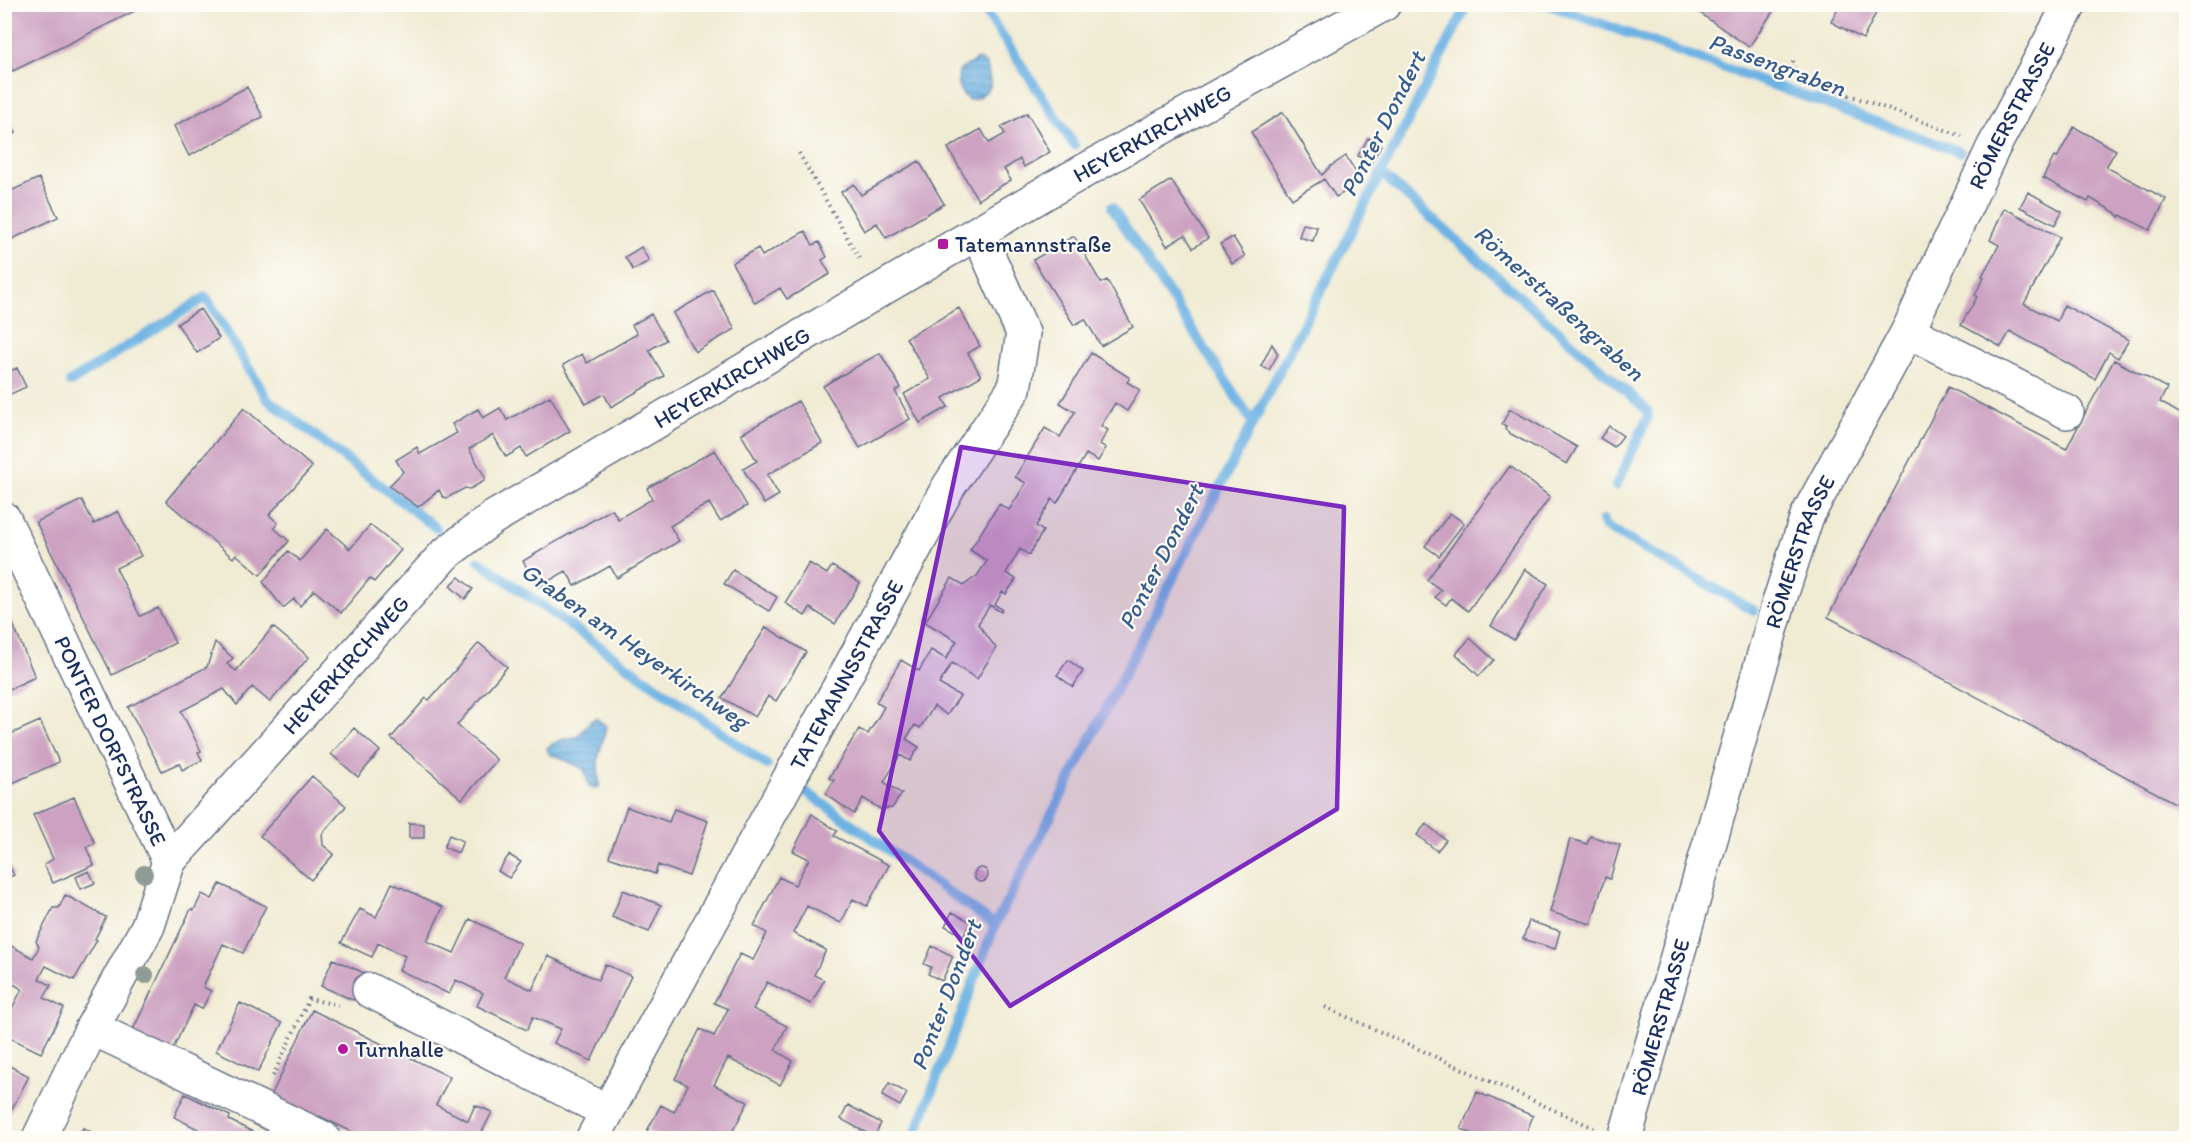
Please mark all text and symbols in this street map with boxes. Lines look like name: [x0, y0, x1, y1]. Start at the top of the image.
water label: Passengraben: [1705, 26, 1850, 103]
street label: RÖMERSTRASSE: [1963, 38, 2061, 194]
water label: Ponter Dondert: [1334, 45, 1432, 201]
street label: HEYERKIRCHWEG: [1068, 79, 1236, 189]
water label: Römerstraßengraben: [1468, 218, 1651, 387]
place label: Tatemannstraße: [955, 231, 1111, 258]
marker: Tatemannstraße: [936, 237, 950, 251]
street label: HEYERKIRCHWEG: [649, 321, 815, 434]
street label: RÖMERSTRASSE: [1759, 470, 1841, 632]
water label: Ponter Dondert: [1112, 478, 1210, 634]
water label: Graben am Heyerkirchweg: [516, 556, 757, 737]
street label: TATEMANNSSTRASSE: [784, 575, 909, 775]
street label: HEYERKIRCHWEG: [277, 590, 415, 740]
street label: PONTER DORFSTRASSE: [48, 631, 173, 850]
water label: Ponter Dondert: [904, 914, 988, 1074]
street label: RÖMERSTRASSE: [1625, 935, 1696, 1099]
place label: Turnhalle: [355, 1036, 444, 1063]
marker: Turnhalle: [336, 1042, 350, 1056]

